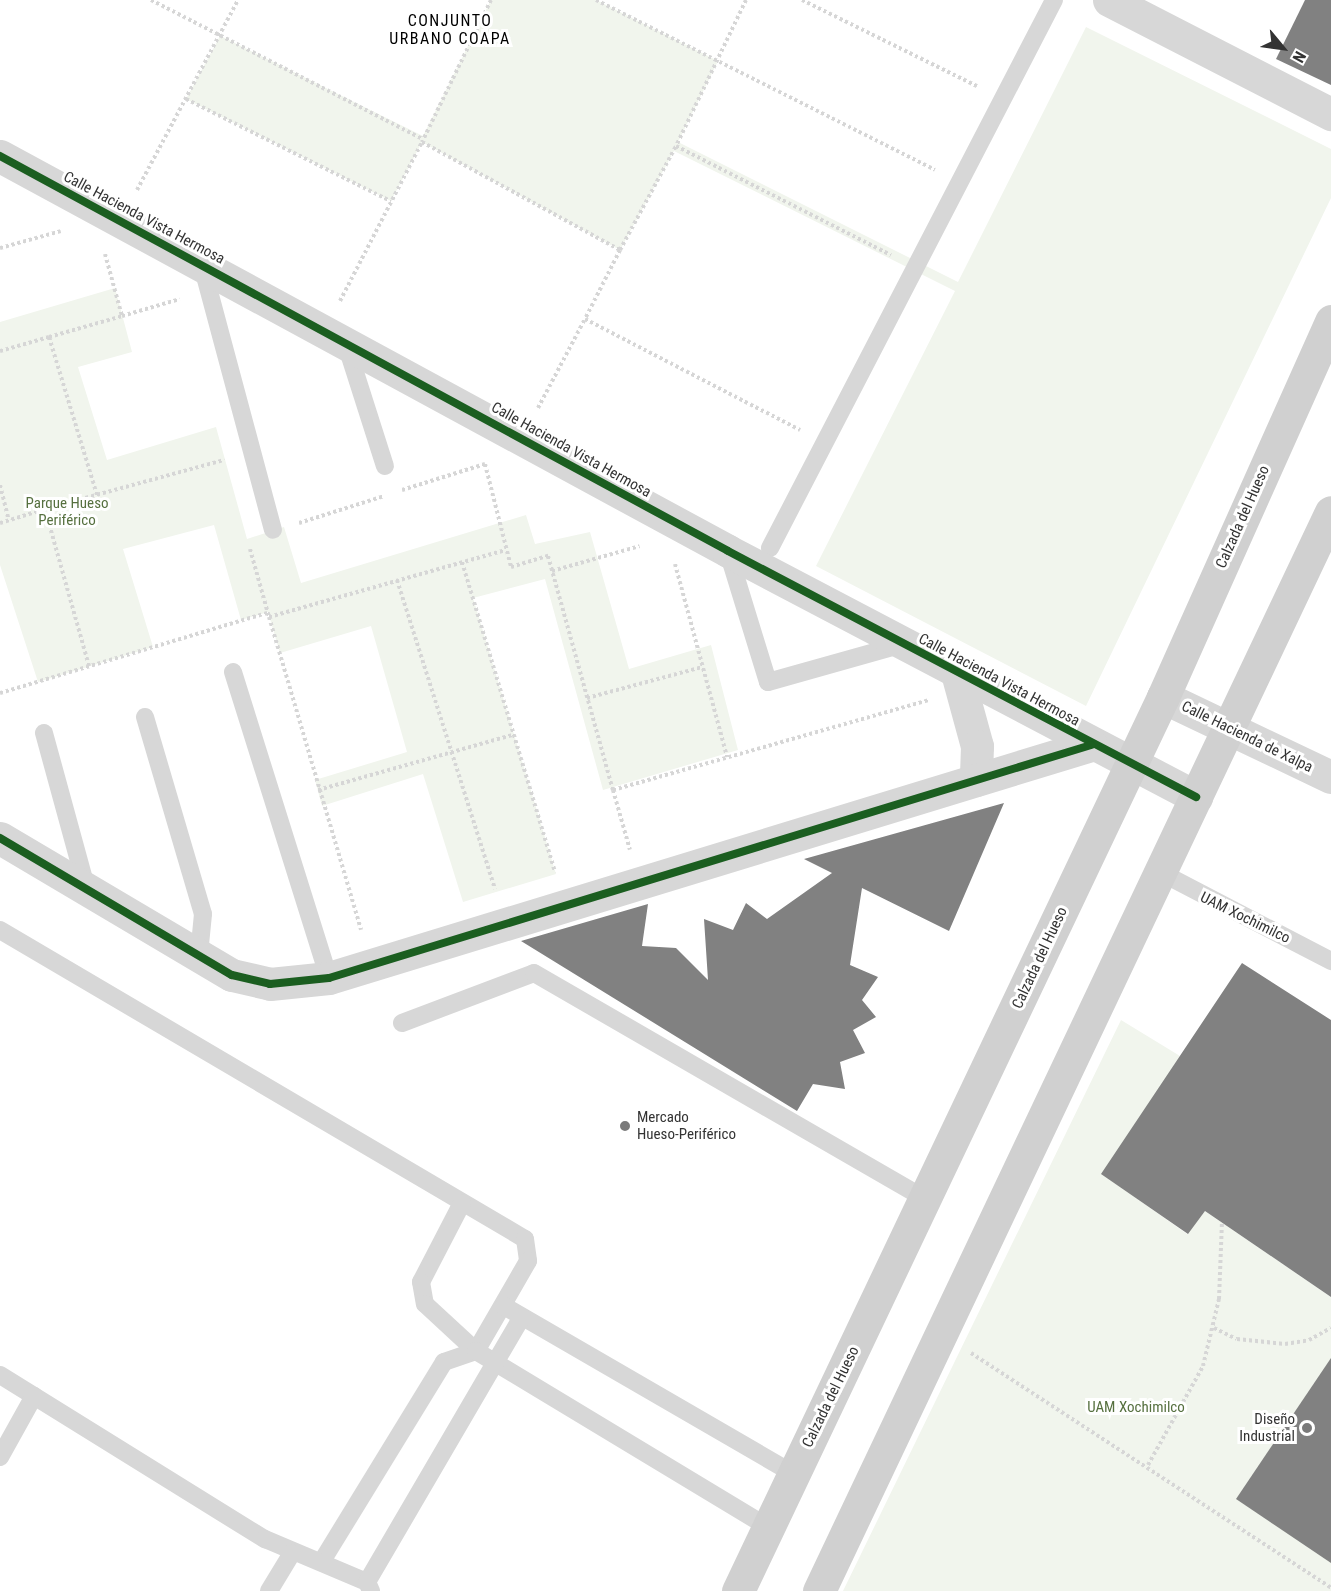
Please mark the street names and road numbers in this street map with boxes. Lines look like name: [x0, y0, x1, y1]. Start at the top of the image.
street label: Calle Hacienda Vista Hermosa: [60, 168, 228, 268]
street label: Calle Hacienda Vista Hermosa: [488, 399, 654, 501]
street label: Calzada del Hueso: [1212, 463, 1274, 571]
street label: Calle Hacienda Vista Hermosa: [915, 630, 1083, 730]
street label: Calle Hacienda de Xalpa: [1178, 697, 1316, 777]
street label: UAM Xochimilco: [1197, 889, 1293, 947]
street label: Calzada del Hueso: [1009, 904, 1071, 1012]
street label: Calzada del Hueso: [799, 1343, 863, 1451]

